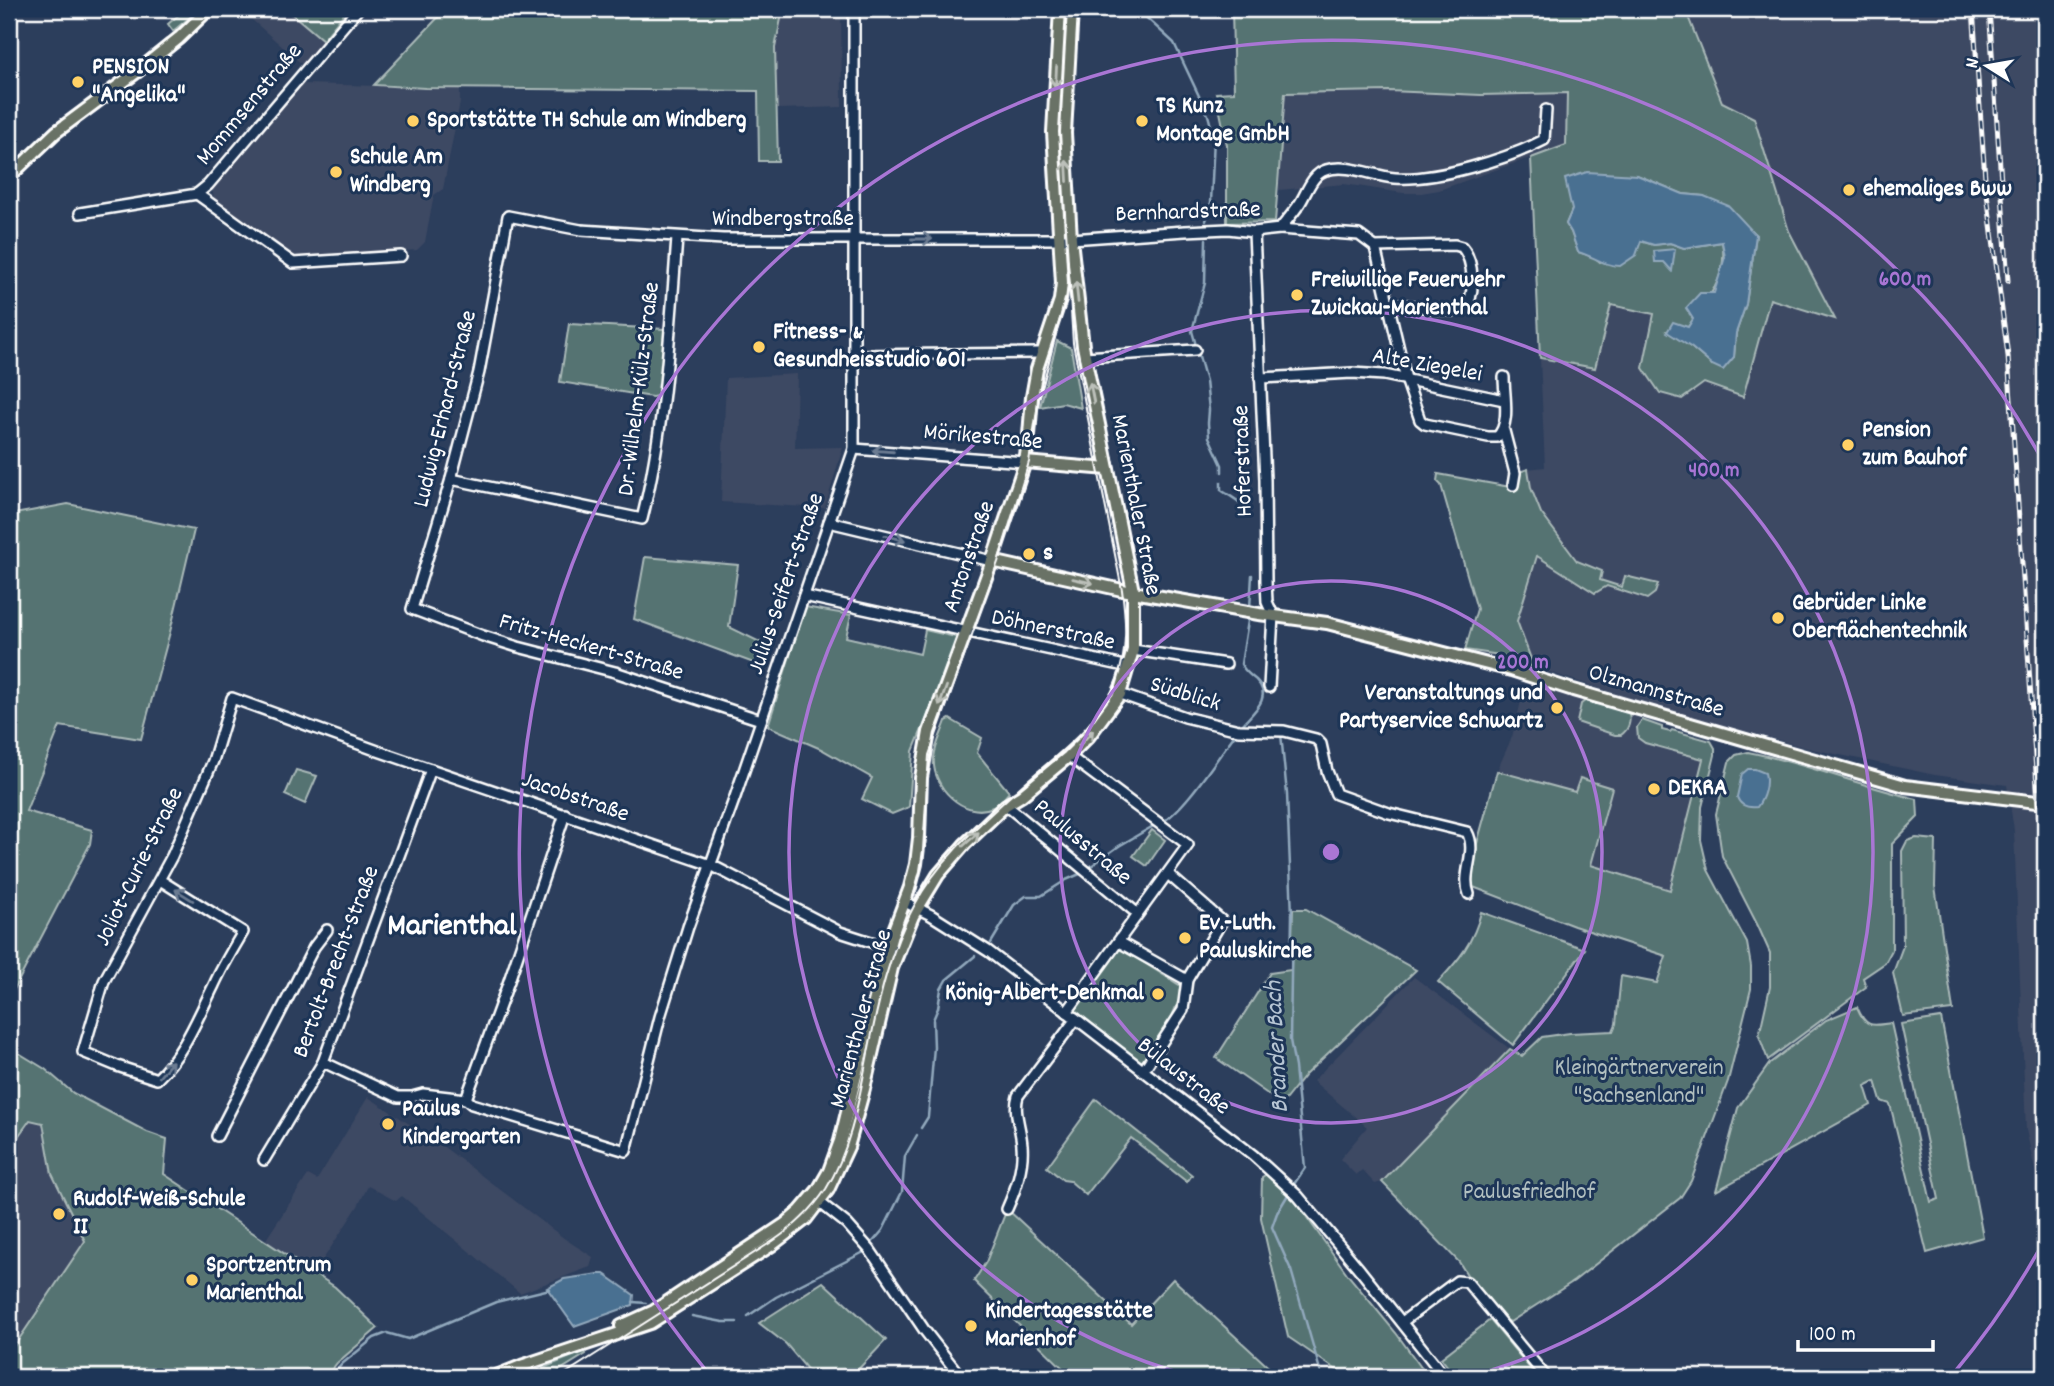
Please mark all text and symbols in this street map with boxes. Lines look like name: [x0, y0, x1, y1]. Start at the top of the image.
north arrow: [1952, 32, 2022, 102]
street label: Mommsenstraße: [189, 36, 311, 174]
place label: PENSION "Angelika": [92, 51, 186, 113]
text: N: [1960, 56, 1988, 71]
one-way arrow: [1049, 65, 1062, 88]
marker: PENSION "Angelika": [70, 74, 86, 90]
place label: TS Kunz Montage GmbH: [1156, 90, 1290, 152]
place label: Sportstätte TH Schule am Windberg: [427, 104, 747, 138]
marker: Sportstätte TH Schule am Windberg: [405, 113, 421, 129]
marker: TS Kunz Montage GmbH: [1134, 113, 1150, 129]
place label: Schule Am Windberg: [350, 141, 443, 203]
one-way arrow: [1060, 160, 1073, 182]
marker: Schule Am Windberg: [328, 164, 344, 180]
place label: ehemaliges Bww: [1863, 173, 2012, 207]
marker: ehemaliges Bww: [1841, 182, 1857, 198]
street label: Bernhardstraße: [1115, 193, 1261, 233]
street label: Windbergstraße: [712, 203, 854, 237]
one-way arrow: [911, 232, 934, 246]
place label: Freiwillige Feuerwehr Zwickau-Marienthal: [1311, 264, 1506, 326]
text: 600 m: [1879, 266, 1931, 296]
street label: Dr.-Wilhelm-Külz-Straße: [610, 280, 670, 498]
one-way arrow: [1070, 282, 1083, 304]
marker: Freiwillige Feuerwehr Zwickau-Marienthal: [1289, 287, 1305, 303]
street label: Ludwig-Erhard-Straße: [405, 307, 487, 511]
place label: Fitness- & Gesundheisstudio 601: [773, 316, 966, 378]
marker: Fitness- & Gesundheisstudio 601: [751, 339, 767, 355]
street label: Alte Ziegelei: [1369, 340, 1485, 392]
one-way arrow: [1085, 382, 1098, 405]
street label: Hoferstraße: [1225, 404, 1263, 518]
street label: Marienthaler Straße: [1101, 412, 1169, 598]
place label: Pension zum Bauhof: [1862, 414, 1968, 476]
street label: Mörikestraße: [922, 416, 1044, 460]
marker: Pension zum Bauhof: [1840, 437, 1856, 453]
one-way arrow: [873, 444, 895, 457]
text: 400 m: [1689, 457, 1739, 487]
street label: Julius-Seifert-Straße: [740, 489, 834, 679]
street label: Antonstraße: [935, 497, 1005, 617]
one-way arrow: [883, 532, 906, 545]
place label: s: [1043, 537, 1053, 571]
marker: s: [1021, 546, 1037, 562]
one-way arrow: [1071, 574, 1094, 588]
place label: Gebrüder Linke Oberflächentechnik: [1792, 587, 1967, 649]
street label: Döhnerstraße: [988, 601, 1118, 661]
street label: Fritz-Heckert-Straße: [495, 605, 687, 691]
marker: Gebrüder Linke Oberflächentechnik: [1770, 610, 1786, 626]
text: 200 m: [1497, 649, 1549, 679]
street label: Olzmannstraße: [1584, 656, 1728, 728]
street label: Südblick: [1146, 668, 1224, 722]
place label: Veranstaltungs und Partyservice Schwartz: [1339, 677, 1544, 739]
one-way arrow: [936, 684, 948, 706]
marker: Veranstaltungs und Partyservice Schwartz: [1549, 700, 1565, 716]
one-way arrow: [1078, 730, 1095, 747]
street label: Jacobstraße: [517, 764, 633, 832]
place label: DEKRA: [1668, 772, 1727, 806]
marker: DEKRA: [1646, 781, 1662, 797]
street label: Joliot-Curie-Straße: [87, 782, 193, 952]
street label: Paulusstraße: [1025, 791, 1139, 895]
one-way arrow: [962, 831, 980, 847]
centre of rings: [1319, 840, 1343, 864]
street label: Bertolt-Brecht-Straße: [285, 861, 389, 1063]
one-way arrow: [175, 887, 194, 902]
district label: Marienthal: [387, 905, 517, 951]
place label: Ev.-Luth. Pauluskirche: [1199, 907, 1312, 969]
street label: Marienthaler Straße: [822, 926, 902, 1112]
marker: Ev.-Luth. Pauluskirche: [1177, 930, 1193, 946]
place label: König-Albert-Denkmal: [945, 977, 1144, 1011]
water label: Brander Bach: [1256, 979, 1300, 1114]
marker: König-Albert-Denkmal: [1150, 986, 1166, 1002]
street label: Bülaustraße: [1129, 1030, 1237, 1124]
park label: Kleingärtnerverein "Sachsenland": [1554, 1052, 1724, 1114]
one-way arrow: [158, 1060, 174, 1078]
place label: Paulus Kindergarten: [402, 1093, 520, 1155]
marker: Paulus Kindergarten: [380, 1116, 396, 1132]
park label: Paulusfriedhof: [1463, 1176, 1596, 1210]
place label: Rudolf-Weiß-Schule II: [73, 1183, 246, 1245]
marker: Rudolf-Weiß-Schule II: [51, 1206, 67, 1222]
place label: Sportzentrum Marienthal: [206, 1249, 331, 1311]
marker: Sportzentrum Marienthal: [184, 1272, 200, 1288]
place label: Kindertagesstätte Marienhof: [985, 1295, 1153, 1357]
scale bar: [1798, 1309, 1933, 1353]
marker: Kindertagesstätte Marienhof: [963, 1318, 979, 1334]
text: 100 m: [1809, 1321, 1856, 1351]

